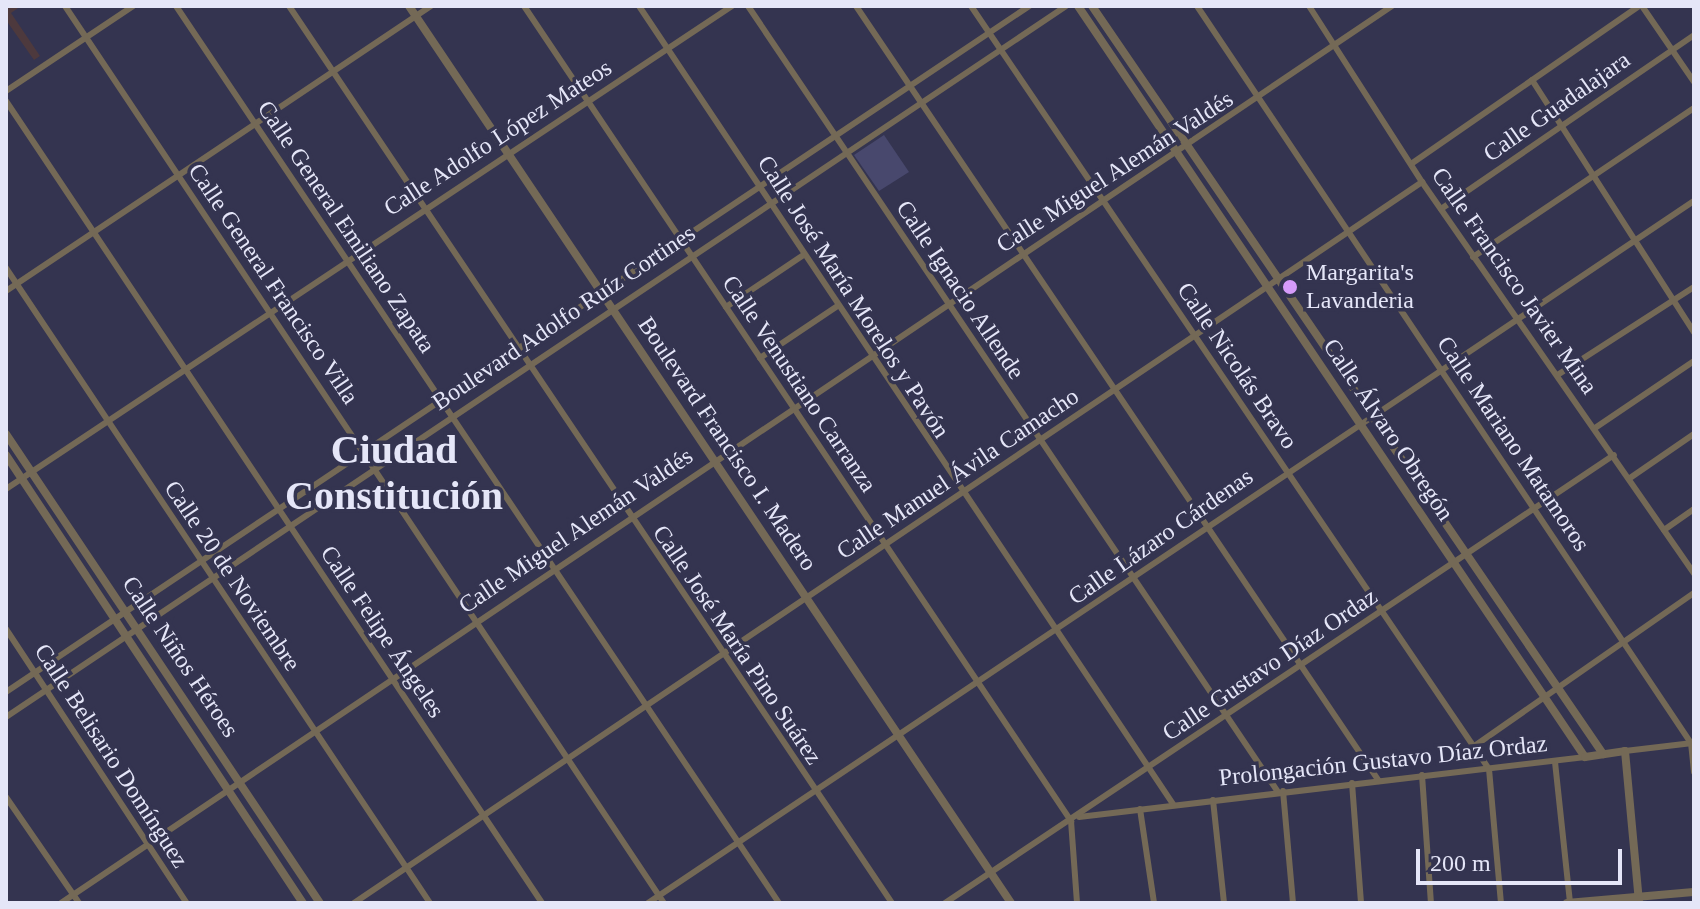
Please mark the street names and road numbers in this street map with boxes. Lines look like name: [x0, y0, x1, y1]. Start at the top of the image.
street label: Calle Guadalajara: [1478, 46, 1636, 168]
street label: Calle Adolfo López Mateos: [378, 53, 618, 223]
street label: Calle Miguel Alemán Valdés: [991, 84, 1239, 260]
street label: Calle General Emiliano Zapata: [251, 95, 441, 359]
street label: Calle José María Morelos y Pavón: [751, 150, 955, 444]
street label: Calle General Francisco Villa: [182, 158, 364, 410]
street label: Calle Francisco Javier Mina: [1425, 162, 1603, 400]
street label: Calle Ignacio Allende: [889, 195, 1031, 385]
street label: Boulevard Adolfo Ruíz Cortines: [426, 219, 702, 417]
street label: Calle Venustiano Carranza: [716, 270, 882, 498]
street label: Calle Nicolás Bravo: [1171, 277, 1303, 455]
street label: Boulevard Francisco I. Madero: [631, 312, 823, 576]
street label: Calle Mariano Matamoros: [1430, 331, 1596, 557]
street label: Calle Álvaro Obregón: [1316, 334, 1460, 526]
street label: Calle Manuel Ávila Camacho: [831, 382, 1085, 566]
street label: Calle Miguel Alemán Valdés: [453, 441, 699, 621]
street label: Calle Lázaro Cárdenas: [1063, 463, 1259, 611]
street label: Calle 20 de Noviembre: [158, 475, 306, 677]
street label: Calle José María Pino Suárez: [646, 520, 828, 770]
street label: Calle Felipe Ángeles: [314, 541, 450, 723]
street label: Calle Niños Héroes: [116, 571, 244, 743]
street label: Calle Gustavo Díaz Ordaz: [1157, 582, 1383, 748]
street label: Calle Belisario Domínguez: [28, 639, 194, 873]
street label: Prolongación Gustavo Díaz Ordaz: [1217, 729, 1549, 793]

